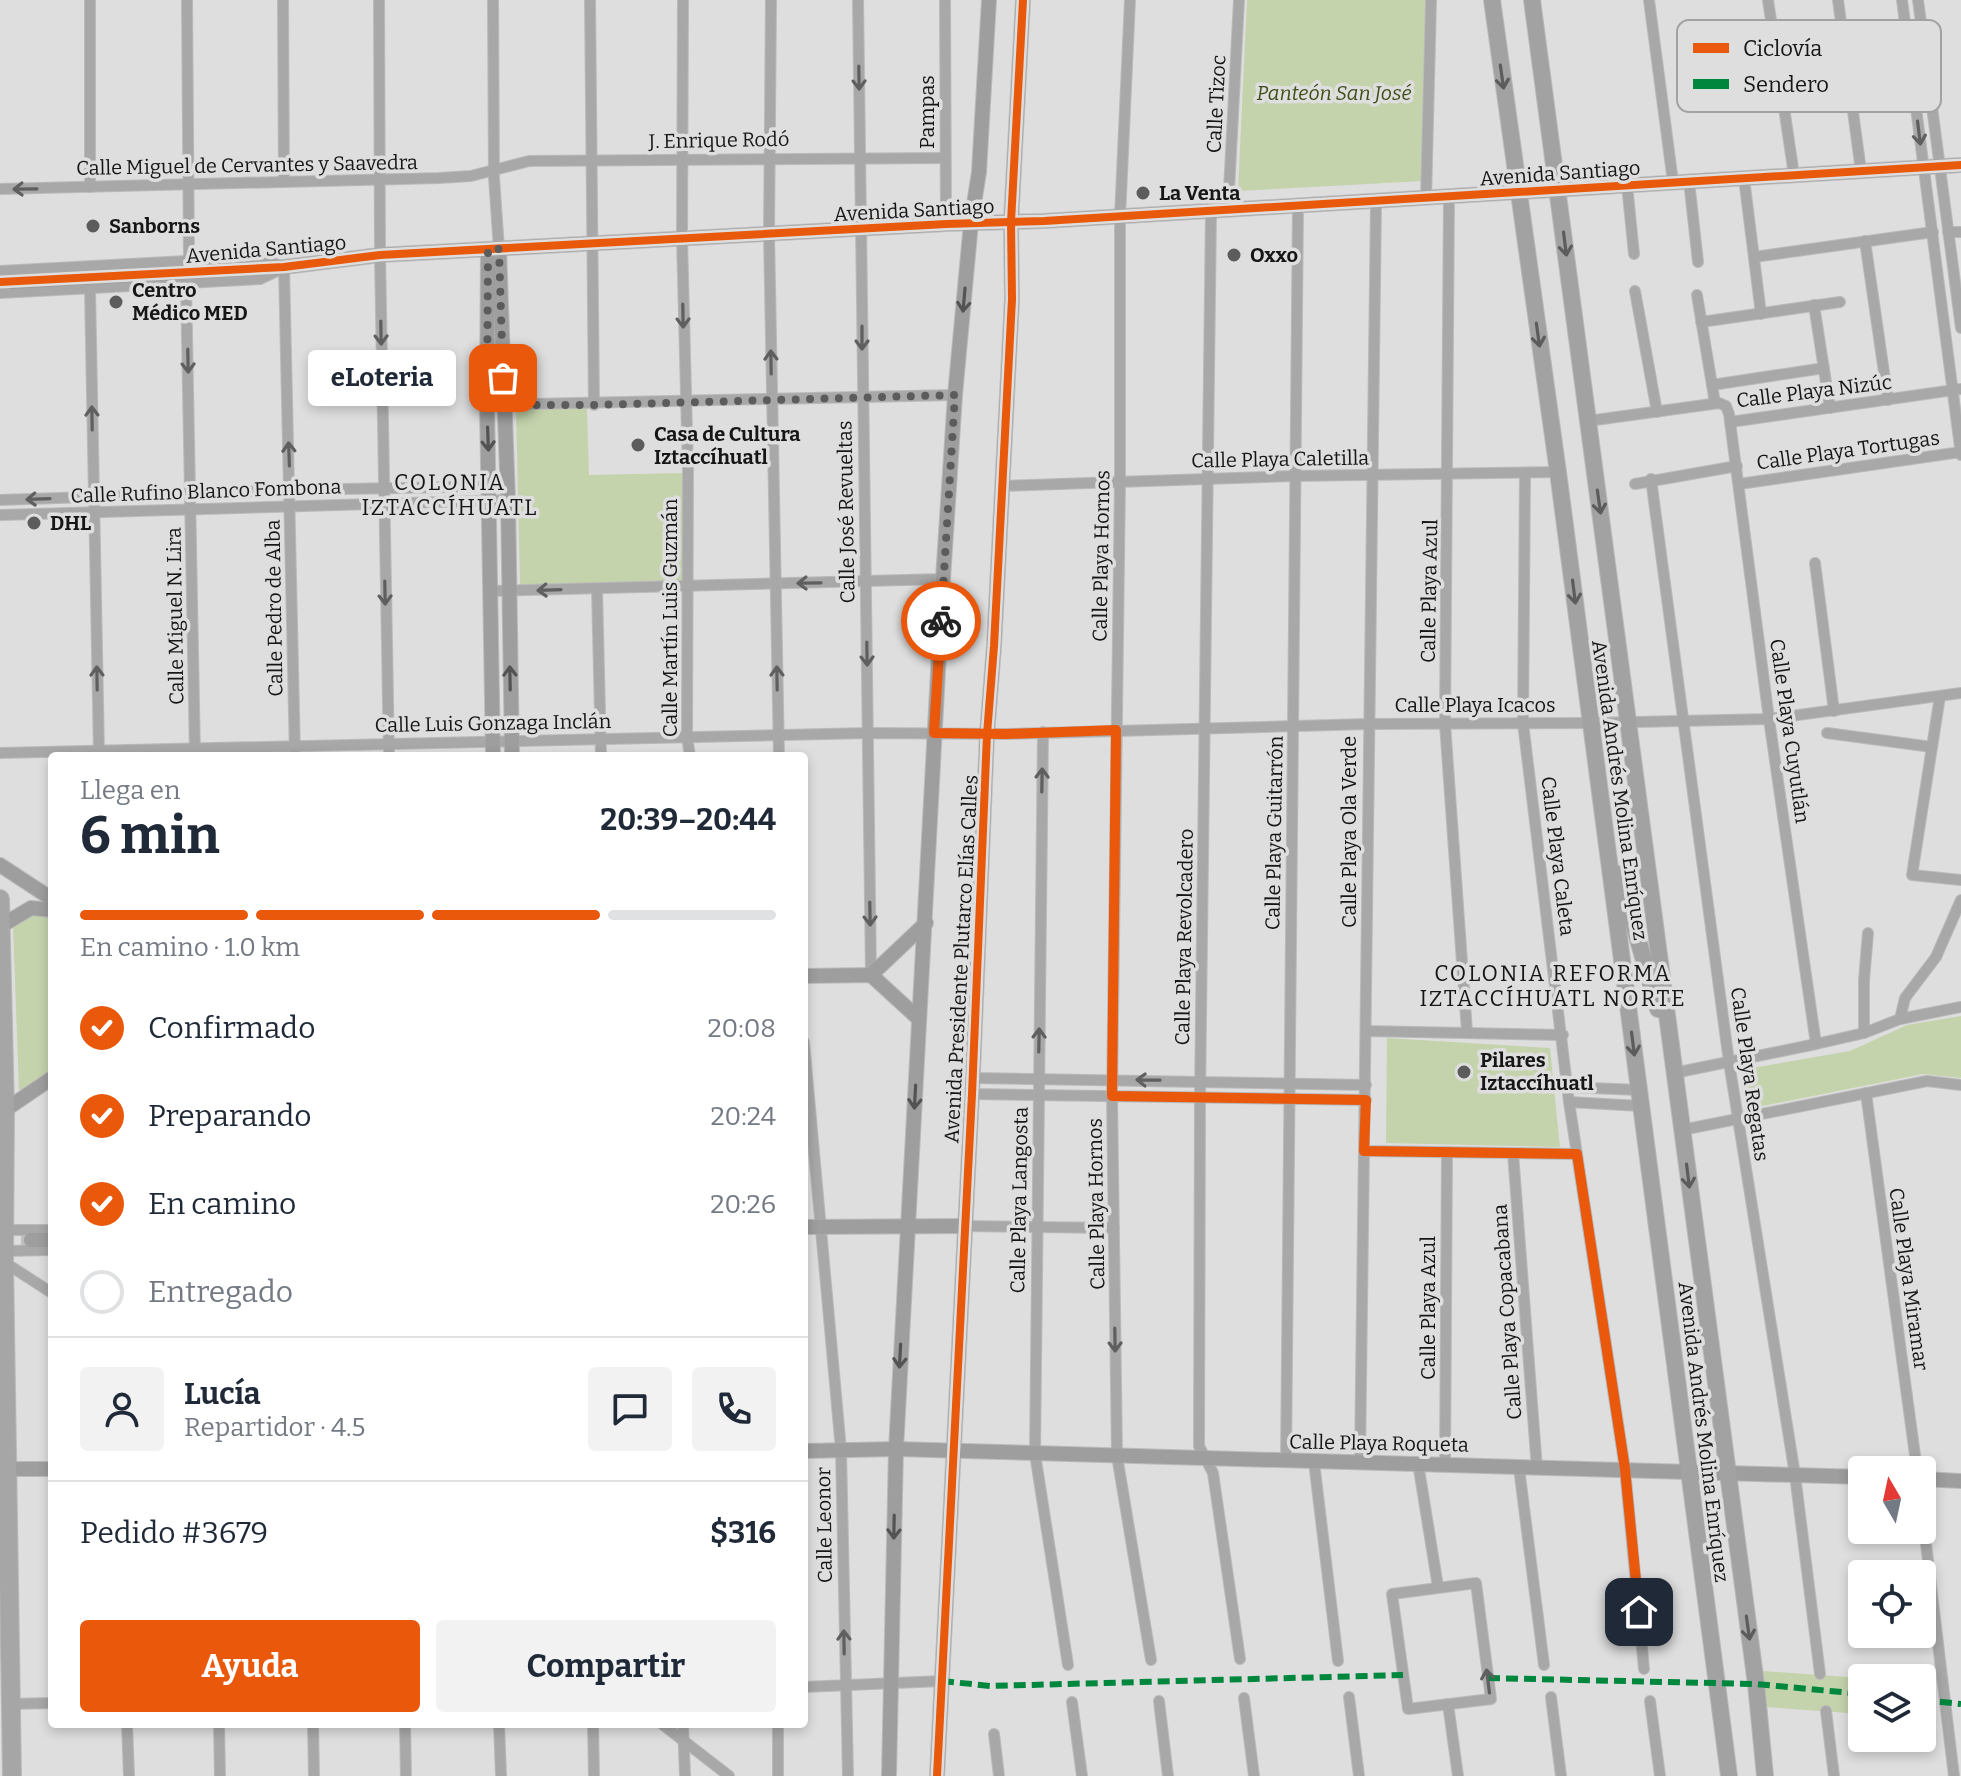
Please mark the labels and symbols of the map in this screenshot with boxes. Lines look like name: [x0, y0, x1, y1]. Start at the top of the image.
legend: [1677, 20, 1941, 112]
text: Ciclovía: [1743, 35, 1822, 62]
street label: Calle Tizoc: [1201, 54, 1231, 154]
one-way arrow: [851, 64, 867, 91]
one-way arrow: [1495, 64, 1510, 89]
text: Sendero: [1743, 71, 1829, 98]
street label: Pampas: [915, 75, 939, 149]
park label: Panteón San José: [1256, 81, 1412, 105]
one-way arrow: [1912, 120, 1927, 145]
street label: J. Enrique Rodó: [647, 127, 790, 153]
street label: Calle Miguel de Cervantes y Saavedra: [76, 150, 418, 180]
street label: Avenida Santiago: [1479, 155, 1641, 191]
one-way arrow: [12, 181, 39, 196]
place label: La Venta: [1159, 181, 1240, 205]
marker: La Venta: [1134, 184, 1152, 202]
street label: Avenida Santiago: [833, 194, 995, 226]
place label: Sanborns: [109, 214, 200, 238]
marker: Sanborns: [84, 217, 102, 235]
street label: Avenida Santiago: [185, 230, 347, 268]
one-way arrow: [1558, 231, 1573, 256]
place label: Oxxo: [1250, 243, 1298, 267]
marker: Oxxo: [1225, 246, 1243, 264]
place label: Centro Médico MED: [132, 278, 248, 325]
one-way arrow: [956, 286, 971, 313]
marker: Centro Médico MED: [107, 293, 125, 311]
one-way arrow: [675, 302, 691, 329]
one-way arrow: [373, 319, 389, 346]
one-way arrow: [1531, 322, 1546, 347]
one-way arrow: [854, 324, 870, 351]
pin: [469, 344, 537, 412]
one-way arrow: [180, 347, 196, 374]
one-way arrow: [763, 349, 779, 376]
callout: eLoteria: [307, 350, 455, 406]
street label: Calle Playa Nizúc: [1735, 370, 1893, 412]
one-way arrow: [85, 405, 100, 432]
street label: Calle José Revueltas: [832, 420, 860, 604]
place label: Casa de Cultura Iztaccíhuatl: [654, 422, 801, 469]
one-way arrow: [480, 425, 496, 452]
street label: Calle Playa Tortugas: [1755, 425, 1941, 475]
marker: Casa de Cultura Iztaccíhuatl: [629, 436, 647, 454]
one-way arrow: [281, 441, 296, 468]
street label: Calle Playa Caletilla: [1191, 445, 1369, 473]
district label: COLONIA IZTACCÍHUATL: [361, 469, 539, 521]
street label: Calle Playa Hornos: [1088, 470, 1114, 642]
street label: Calle Rufino Blanco Fombona: [70, 474, 342, 508]
one-way arrow: [1592, 488, 1607, 514]
one-way arrow: [25, 491, 52, 506]
street label: Calle Martín Luis Guzmán: [658, 498, 682, 737]
place label: DHL: [50, 511, 91, 535]
marker: DHL: [25, 514, 43, 532]
street label: Calle Pedro de Alba: [260, 519, 288, 697]
street label: Calle Playa Azul: [1416, 519, 1442, 663]
street label: Calle Miguel N. Lira: [161, 527, 189, 705]
one-way arrow: [796, 575, 823, 590]
one-way arrow: [1566, 578, 1581, 605]
one-way arrow: [378, 579, 393, 606]
courier: [901, 581, 981, 661]
one-way arrow: [536, 582, 563, 598]
street label: Calle Playa Cuyutlán: [1765, 637, 1815, 825]
street label: Avenida Andrés Molina Enríquez: [1587, 638, 1653, 942]
one-way arrow: [859, 640, 874, 667]
one-way arrow: [90, 665, 105, 692]
one-way arrow: [502, 665, 518, 692]
one-way arrow: [769, 665, 785, 692]
street label: Calle Playa Icacos: [1395, 693, 1556, 717]
street label: Calle Luis Gonzaga Inclán: [375, 709, 612, 737]
street label: Calle Playa Guitarrón: [1260, 735, 1288, 930]
street label: Calle Playa Ola Verde: [1337, 736, 1361, 928]
one-way arrow: [1034, 767, 1050, 794]
street label: Avenida Presidente Plutarco Elías Calles: [939, 774, 983, 1144]
street label: Calle Playa Caleta: [1536, 775, 1580, 937]
street label: Calle Playa Revolcadero: [1170, 828, 1198, 1046]
one-way arrow: [862, 900, 878, 927]
district label: COLONIA REFORMA IZTACCÍHUATL NORTE: [1419, 960, 1687, 1012]
street label: Calle Playa Regatas: [1726, 985, 1774, 1163]
one-way arrow: [1031, 1027, 1047, 1054]
one-way arrow: [1626, 1031, 1641, 1057]
place label: Pilares Iztaccíhuatl: [1480, 1048, 1594, 1095]
marker: Pilares Iztaccíhuatl: [1455, 1063, 1473, 1081]
one-way arrow: [1135, 1073, 1162, 1088]
one-way arrow: [907, 1083, 922, 1110]
street label: Calle Playa Langosta: [1005, 1106, 1033, 1294]
street label: Calle Playa Hornos: [1083, 1118, 1109, 1290]
one-way arrow: [1681, 1163, 1696, 1188]
street label: Calle Playa Miramar: [1884, 1186, 1934, 1372]
street label: Calle Playa Copacabana: [1487, 1203, 1527, 1421]
street label: Calle Playa Azul: [1416, 1236, 1440, 1380]
street label: Avenida Andrés Molina Enríquez: [1674, 1280, 1734, 1584]
one-way arrow: [1108, 1326, 1123, 1353]
one-way arrow: [893, 1342, 908, 1369]
street label: Calle Playa Roqueta: [1289, 1429, 1469, 1457]
north arrow: [1848, 1456, 1936, 1544]
street label: Calle Leonor: [811, 1467, 837, 1583]
one-way arrow: [886, 1513, 902, 1540]
pin: [1605, 1578, 1673, 1646]
one-way arrow: [1741, 1615, 1756, 1640]
one-way arrow: [836, 1629, 852, 1656]
one-way arrow: [1481, 1668, 1496, 1695]

